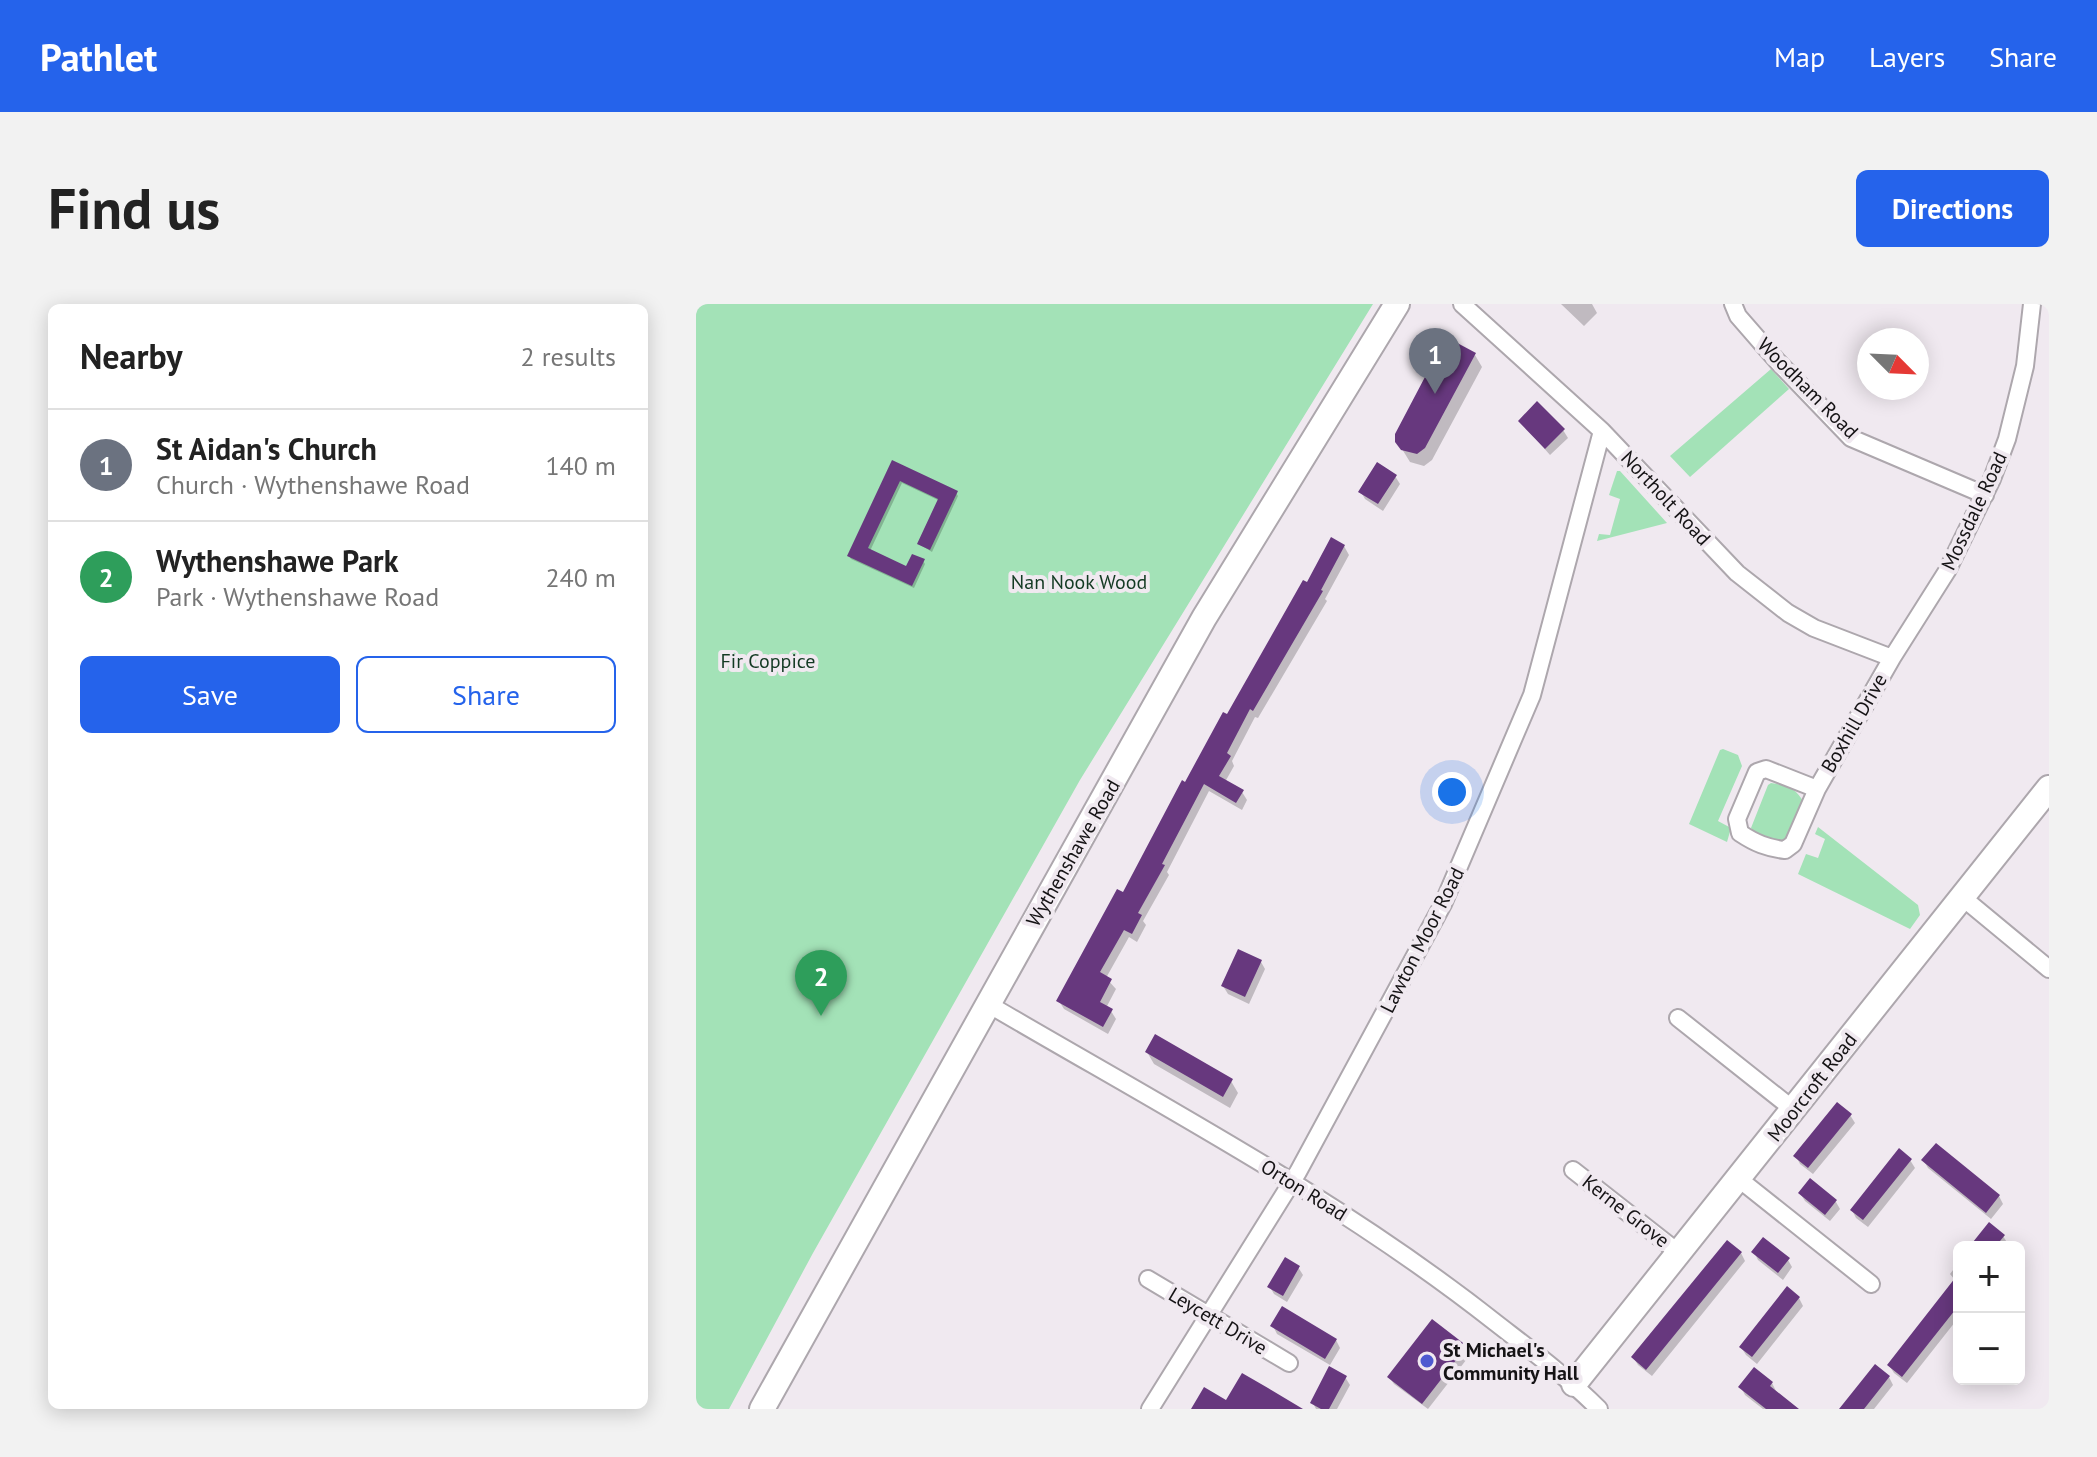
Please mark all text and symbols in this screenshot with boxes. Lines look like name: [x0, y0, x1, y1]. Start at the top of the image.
text: Pathlet: [40, 32, 157, 81]
text: Map: [1774, 38, 1825, 75]
text: Layers: [1869, 38, 1945, 75]
text: Share: [1989, 38, 2057, 75]
button: Directions: [1856, 170, 2049, 247]
text: Find us: [48, 172, 220, 244]
pin: 1: [1409, 328, 1461, 394]
north arrow: [1857, 328, 1929, 400]
street label: Woodham Road: [1752, 332, 1864, 444]
text: Nearby: [80, 334, 182, 378]
text: 2 results: [521, 340, 616, 373]
text: St Aidan's Church: [156, 429, 377, 468]
street label: Northolt Road: [1615, 445, 1717, 551]
street label: Mossdale Road: [1935, 448, 2013, 574]
text: 1: [99, 449, 113, 482]
text: 140 m: [545, 449, 616, 482]
text: Church · Wythenshawe Road: [156, 468, 470, 501]
text: Wythenshawe Park: [156, 541, 398, 580]
text: 2: [99, 561, 113, 594]
text: 240 m: [545, 561, 616, 594]
park label: Nan Nook Wood: [1011, 569, 1147, 595]
text: Park · Wythenshawe Road: [156, 580, 439, 613]
park label: Fir Coppice: [721, 648, 816, 674]
button: Save: [80, 656, 340, 733]
button: Share: [356, 656, 616, 733]
street label: Boxhill Drive: [1815, 669, 1893, 777]
your location: [1432, 772, 1472, 812]
street label: Wythenshawe Road: [1020, 775, 1126, 931]
street label: Lawton Moor Road: [1374, 863, 1470, 1017]
pin: 2: [795, 950, 847, 1016]
street label: Moorcroft Road: [1761, 1027, 1863, 1147]
street label: Orton Road: [1256, 1153, 1352, 1227]
street label: Kerne Grove: [1577, 1169, 1675, 1253]
map controls: [1953, 1241, 2025, 1385]
button: +: [1953, 1241, 2025, 1313]
street label: Leycett Drive: [1164, 1281, 1272, 1361]
button: −: [1953, 1313, 2025, 1385]
place label: St Michael's Community Hall: [1443, 1337, 1579, 1386]
marker: St Michael's Community Hall: [1418, 1352, 1436, 1370]

